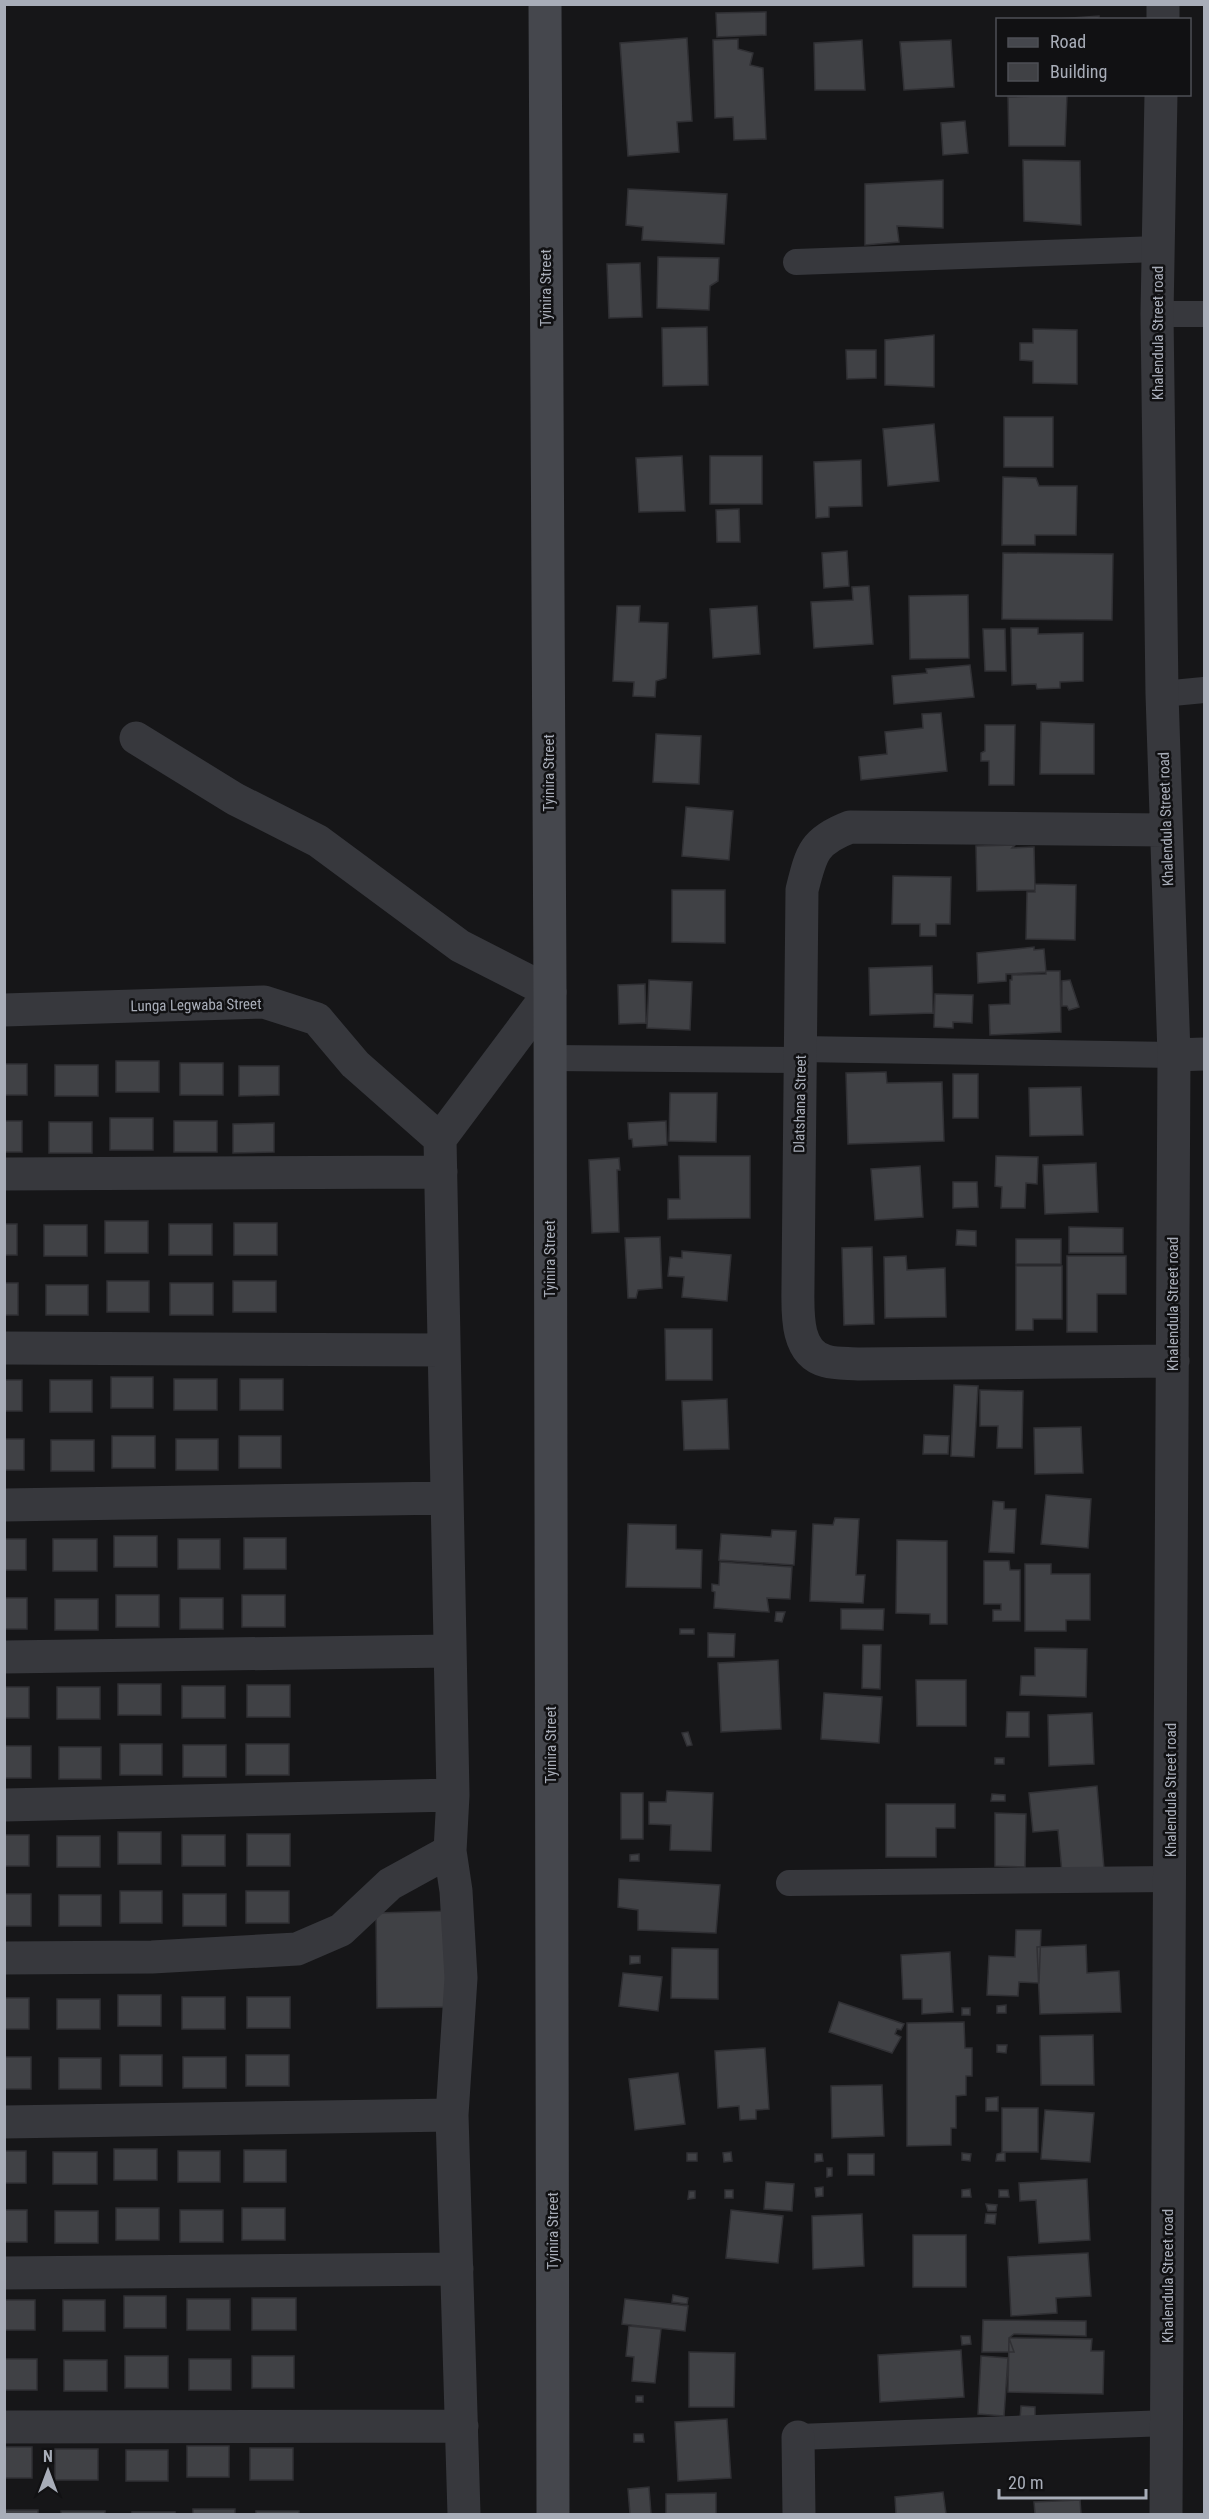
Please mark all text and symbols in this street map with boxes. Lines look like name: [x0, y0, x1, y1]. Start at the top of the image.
legend: [996, 18, 1191, 96]
text: Road: [1050, 31, 1086, 52]
text: Building: [1050, 61, 1107, 82]
street label: Tyinira Street: [537, 249, 555, 327]
street label: Khalendula Street road: [1149, 266, 1167, 400]
street label: Tyinira Street: [540, 734, 558, 812]
street label: Khalendula Street road: [1155, 752, 1177, 886]
street label: Lunga Legwaba Street: [130, 995, 262, 1015]
street label: Dlatshana Street: [790, 1055, 810, 1153]
street label: Tyinira Street: [541, 1220, 559, 1298]
street label: Khalendula Street road: [1164, 1237, 1182, 1371]
street label: Tyinira Street: [542, 1706, 560, 1784]
street label: Khalendula Street road: [1162, 1723, 1180, 1857]
street label: Tyinira Street: [544, 2192, 562, 2270]
street label: Khalendula Street road: [1159, 2209, 1177, 2343]
north arrow: [18, 2441, 78, 2501]
text: N: [43, 2447, 53, 2466]
scale bar: [999, 2462, 1146, 2500]
text: 20 m: [1008, 2472, 1043, 2493]

